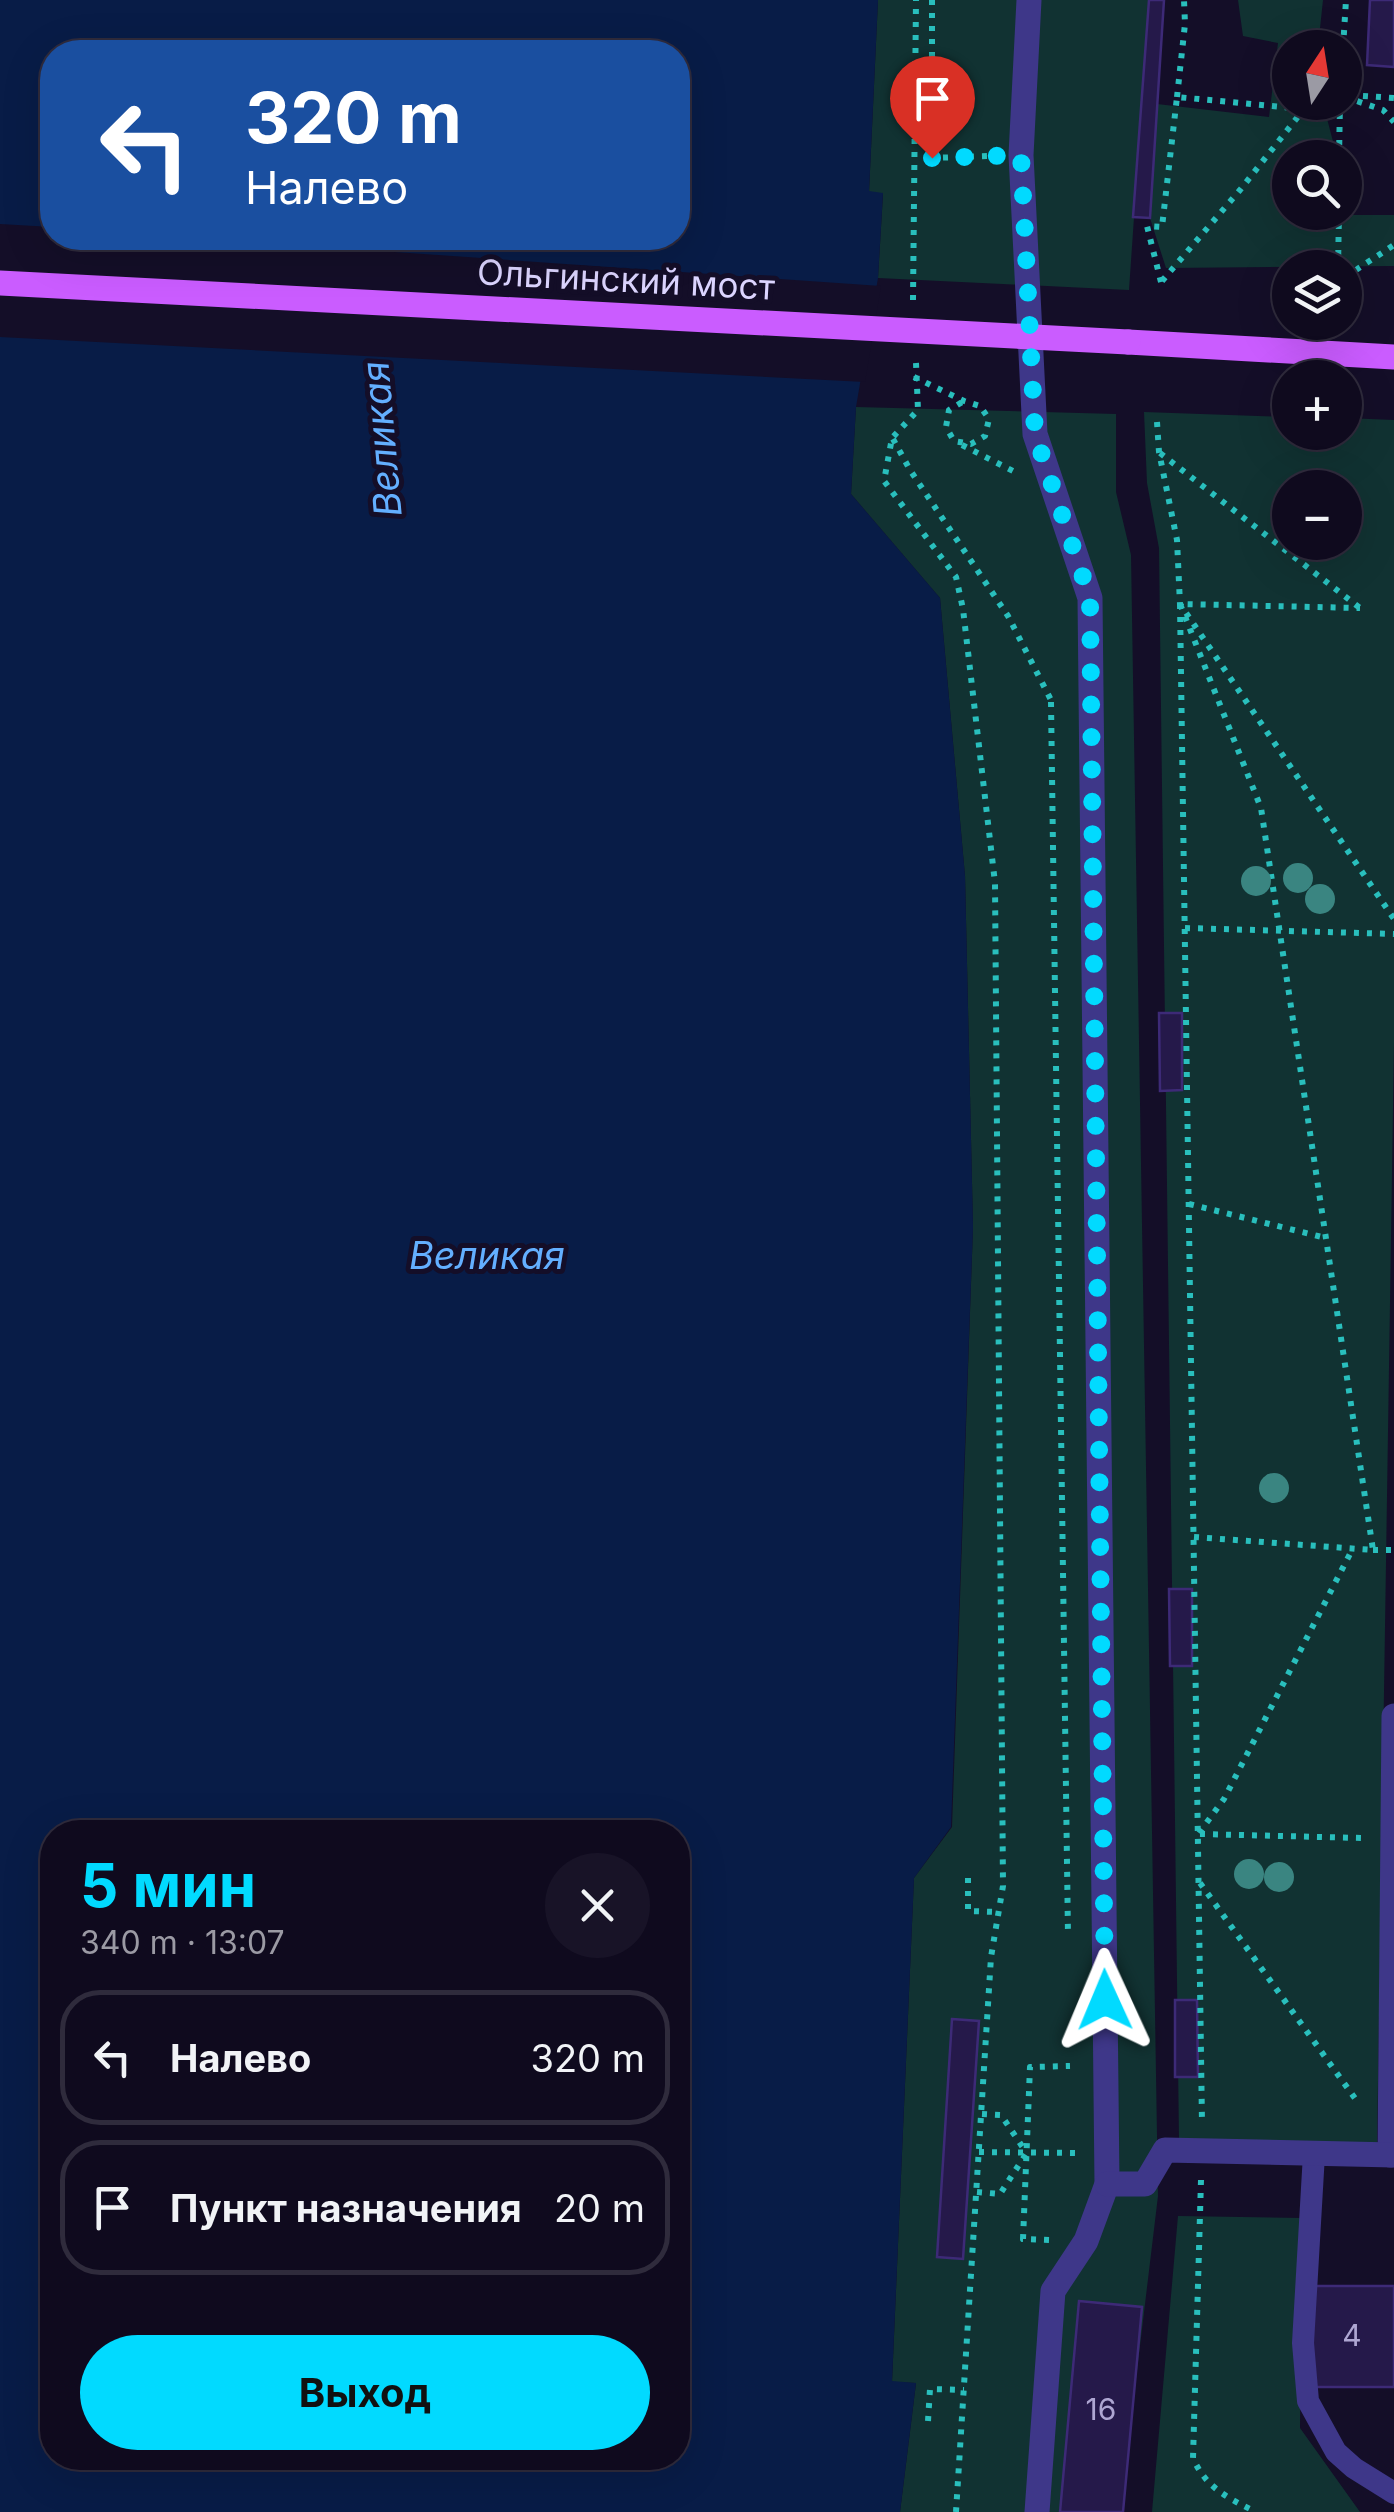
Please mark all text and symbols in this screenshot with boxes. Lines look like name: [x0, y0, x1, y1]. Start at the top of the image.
north arrow: [1272, 30, 1362, 120]
map controls: [1272, 30, 1362, 560]
pin: [890, 56, 975, 159]
icon: arrive: [905, 71, 960, 126]
text: 320 m: [245, 75, 462, 160]
icon: left: [80, 80, 210, 210]
button: search: [1272, 140, 1362, 230]
text: Налево: [245, 160, 408, 215]
street label: Ольгинский мост: [476, 250, 776, 308]
button: layers: [1272, 250, 1362, 340]
water label: Великая: [351, 359, 411, 519]
button: +: [1272, 360, 1362, 450]
button: −: [1272, 470, 1362, 560]
water label: Великая: [409, 1232, 565, 1278]
text: 5 мин: [80, 1849, 256, 1921]
button: close: [545, 1853, 650, 1958]
text: 340 m · 13:07: [80, 1923, 285, 1962]
position arrow: [1053, 1948, 1157, 2052]
icon: left: [85, 2030, 140, 2085]
text: Налево: [170, 2035, 311, 2081]
text: 320 m: [530, 2035, 645, 2081]
icon: arrive: [85, 2180, 140, 2235]
text: Пункт назначения: [170, 2185, 522, 2231]
text: 20 m: [554, 2185, 645, 2231]
house number: 4: [1342, 2317, 1362, 2353]
button: Выход: [80, 2335, 650, 2450]
house number: 16: [1086, 2391, 1116, 2427]

